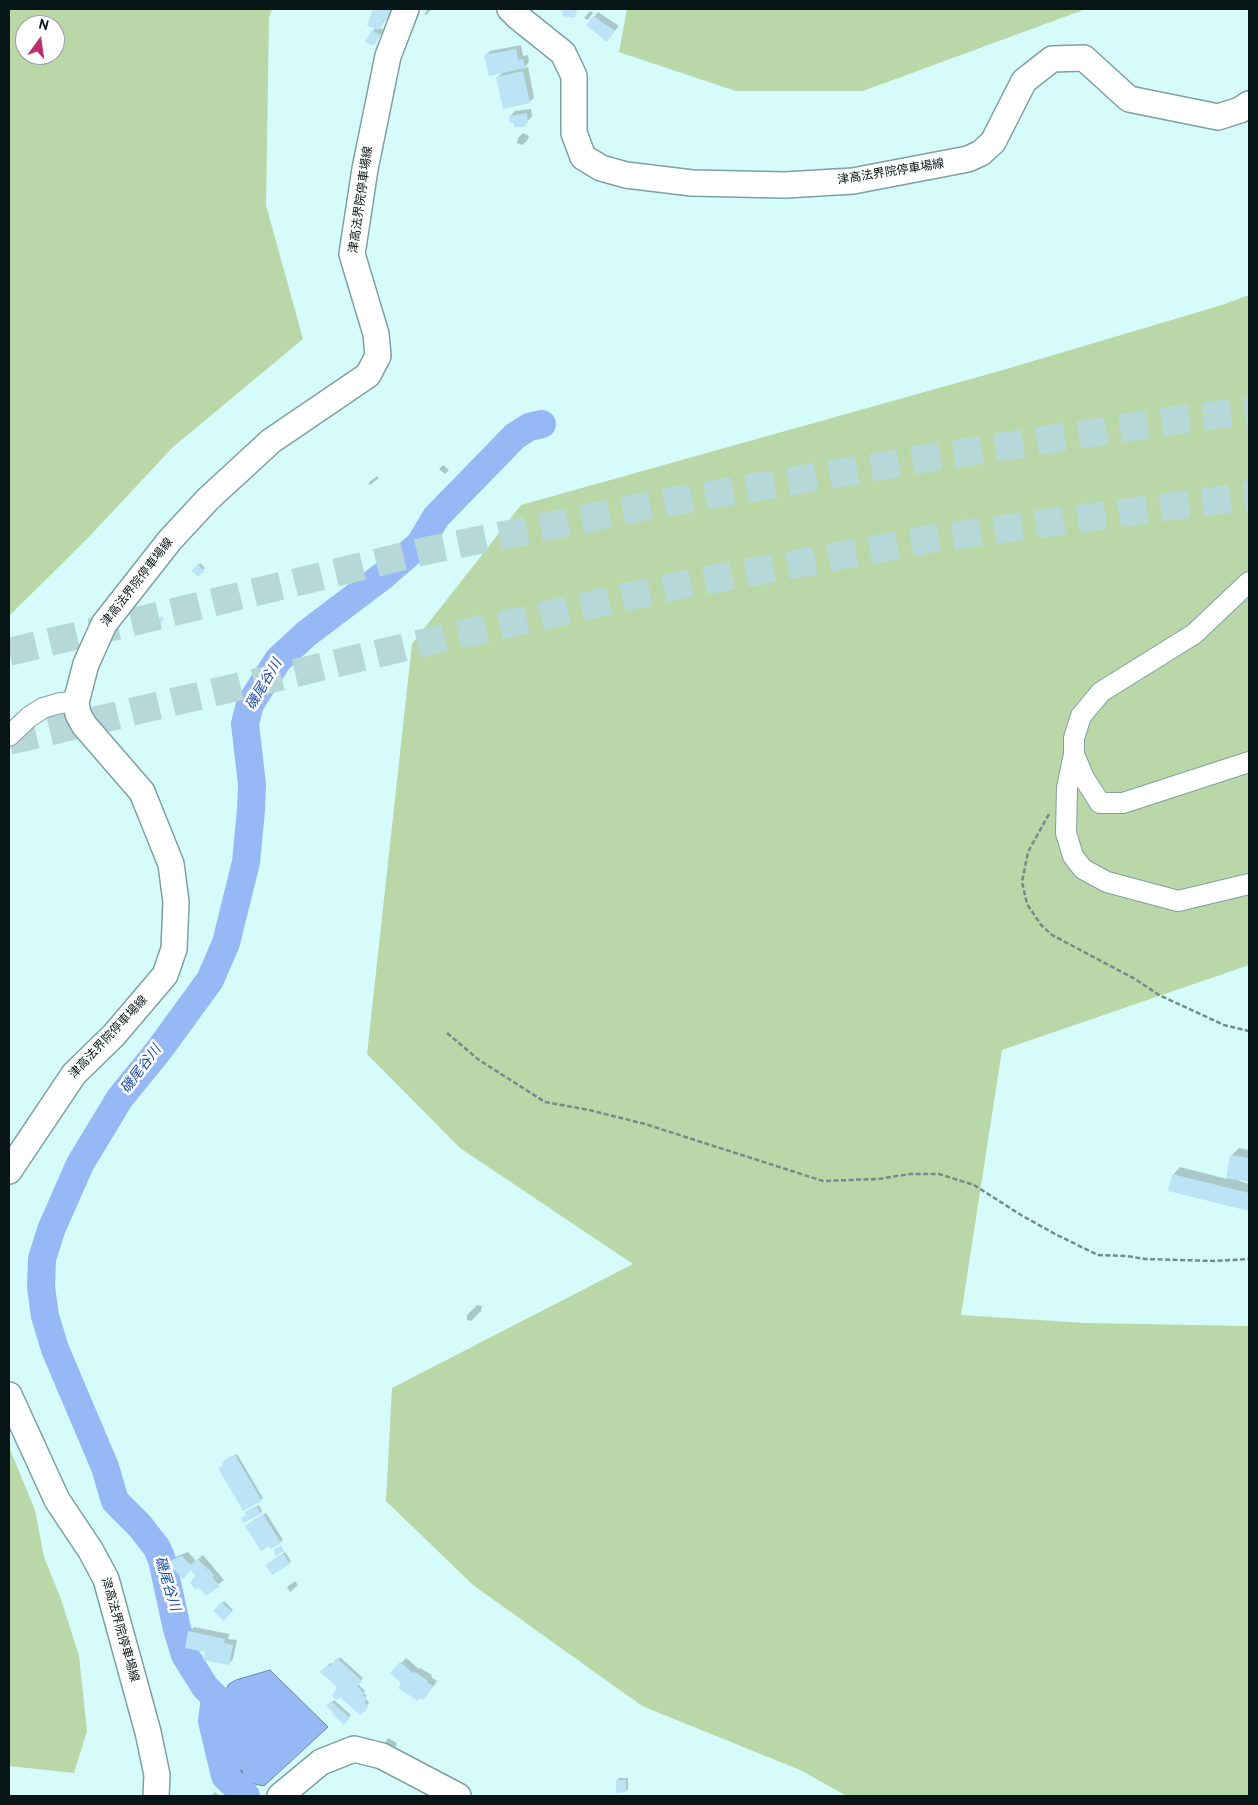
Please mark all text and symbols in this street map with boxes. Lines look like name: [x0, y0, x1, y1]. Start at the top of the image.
north arrow: [15, 15, 65, 65]
text: N: [37, 16, 50, 35]
street label: 津高法界院停車場線: [347, 146, 377, 254]
street label: 津高法界院停車場線: [837, 157, 945, 189]
street label: 津高法界院停車場線: [99, 536, 177, 630]
water label: 磯尾谷川: [243, 657, 287, 713]
street label: 津高法界院停車場線: [67, 994, 151, 1082]
water label: 磯尾谷川: [118, 1043, 166, 1097]
water label: 磯尾谷川: [150, 1555, 182, 1613]
street label: 津高法界院停車場線: [97, 1576, 141, 1684]

